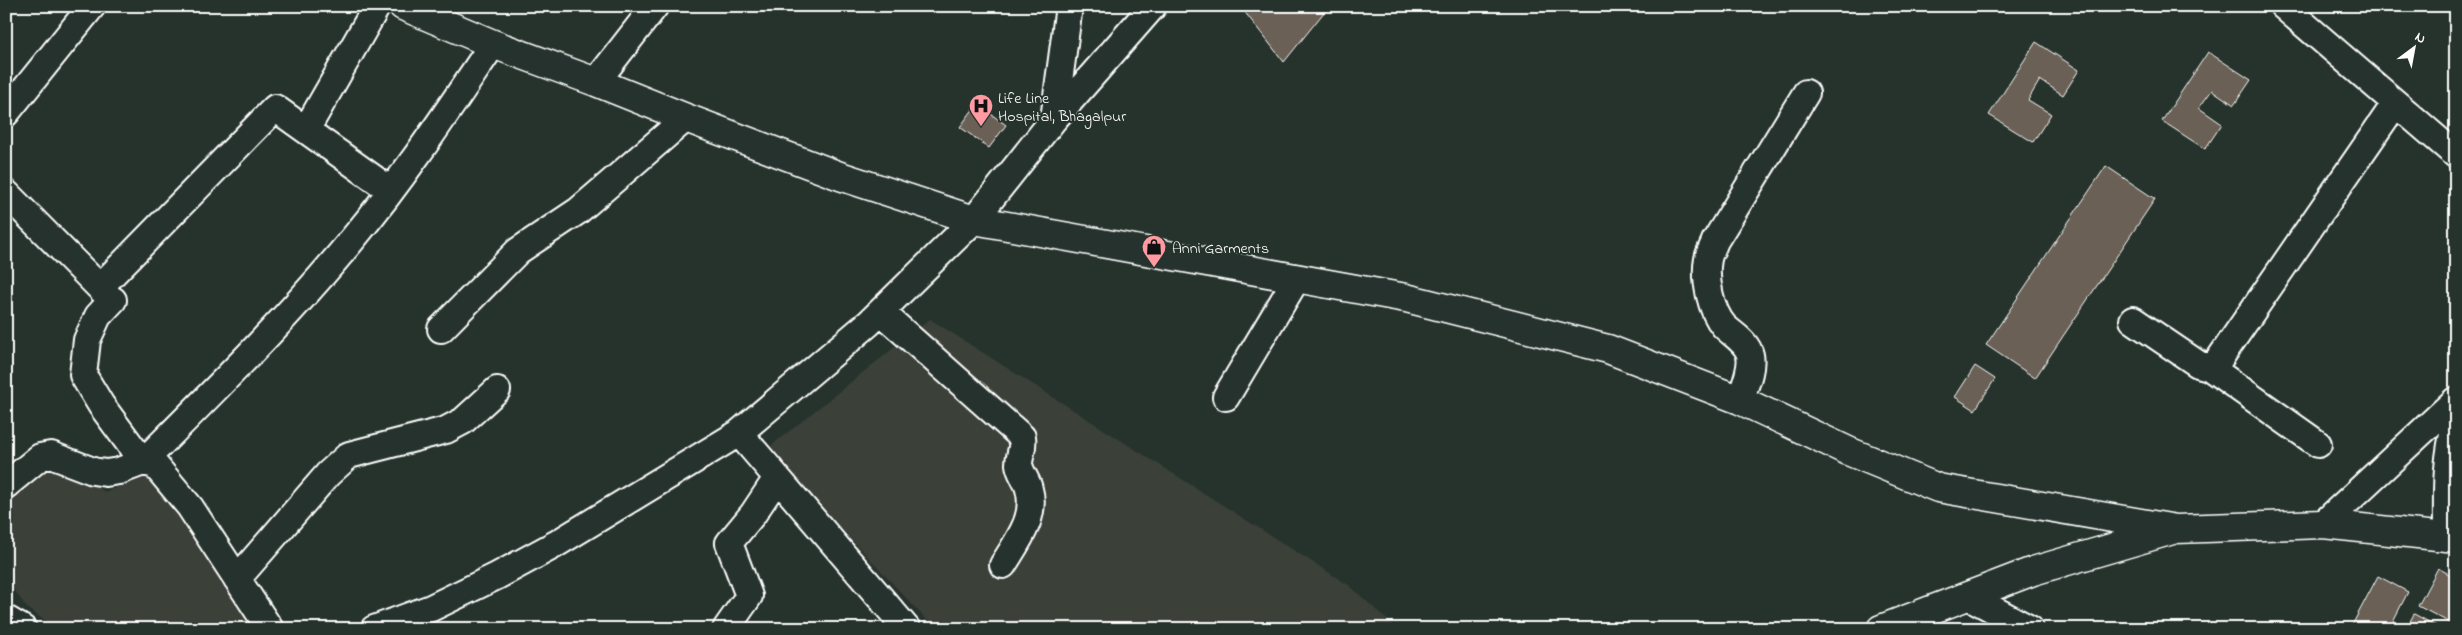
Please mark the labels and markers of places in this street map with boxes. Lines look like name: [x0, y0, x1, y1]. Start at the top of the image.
place label: Life Line Hospital, Bhagalpur: [998, 87, 1126, 129]
hospital icon: Life Line Hospital, Bhagalpur: [968, 93, 994, 127]
shop icon: Anni Garments: [1141, 234, 1167, 268]
place label: Anni Garments: [1172, 237, 1269, 261]

